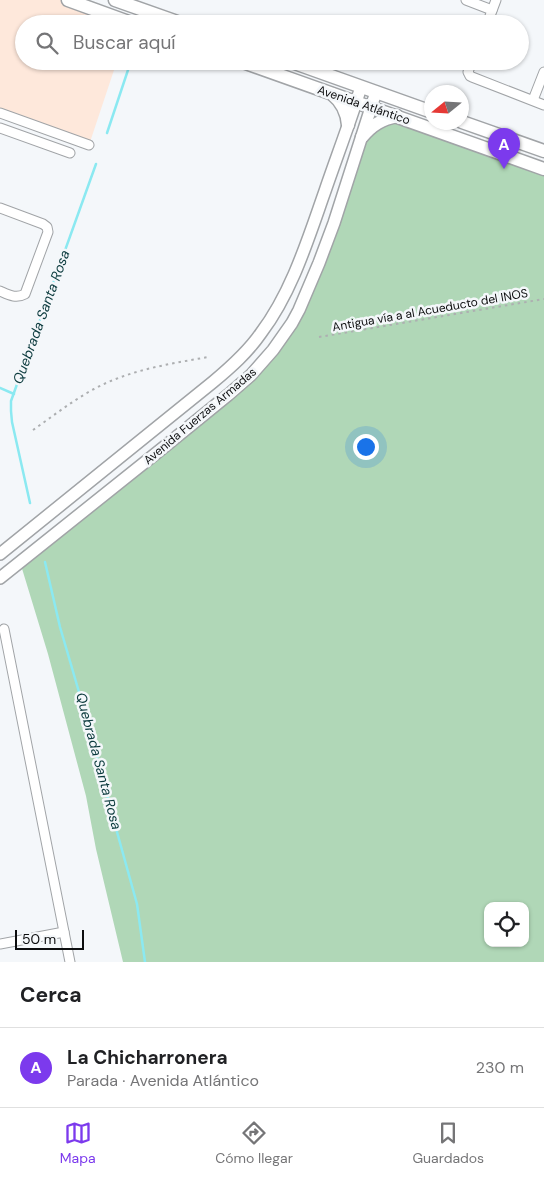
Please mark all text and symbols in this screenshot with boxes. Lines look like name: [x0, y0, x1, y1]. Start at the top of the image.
search box: [15, 15, 529, 70]
icon: search: [33, 29, 61, 57]
text: Buscar aquí: [73, 30, 176, 55]
street label: Avenida Atlántico: [316, 82, 412, 128]
north arrow: [424, 85, 469, 130]
pin: A: [488, 128, 520, 169]
water label: Quebrada Santa Rosa: [8, 247, 74, 386]
street label: Antigua vía a al Acueducto del INOS: [331, 285, 529, 335]
street label: Avenida Fuerzas Armadas: [140, 364, 260, 468]
your location: [353, 434, 379, 460]
water label: Quebrada Santa Rosa: [72, 690, 126, 832]
map controls: [484, 902, 529, 947]
button: locate: [484, 902, 529, 947]
scale bar: [15, 927, 84, 950]
text: 50 m: [22, 930, 56, 948]
text: Cerca: [20, 981, 82, 1009]
text: La Chicharronera: [67, 1045, 228, 1070]
text: A: [30, 1057, 42, 1078]
text: 230 m: [476, 1057, 524, 1078]
text: Parada · Avenida Atlántico: [67, 1070, 259, 1091]
tab: Mapa: [60, 1119, 96, 1167]
tab: Cómo llegar: [215, 1119, 293, 1167]
tab: Guardados: [412, 1119, 484, 1167]

